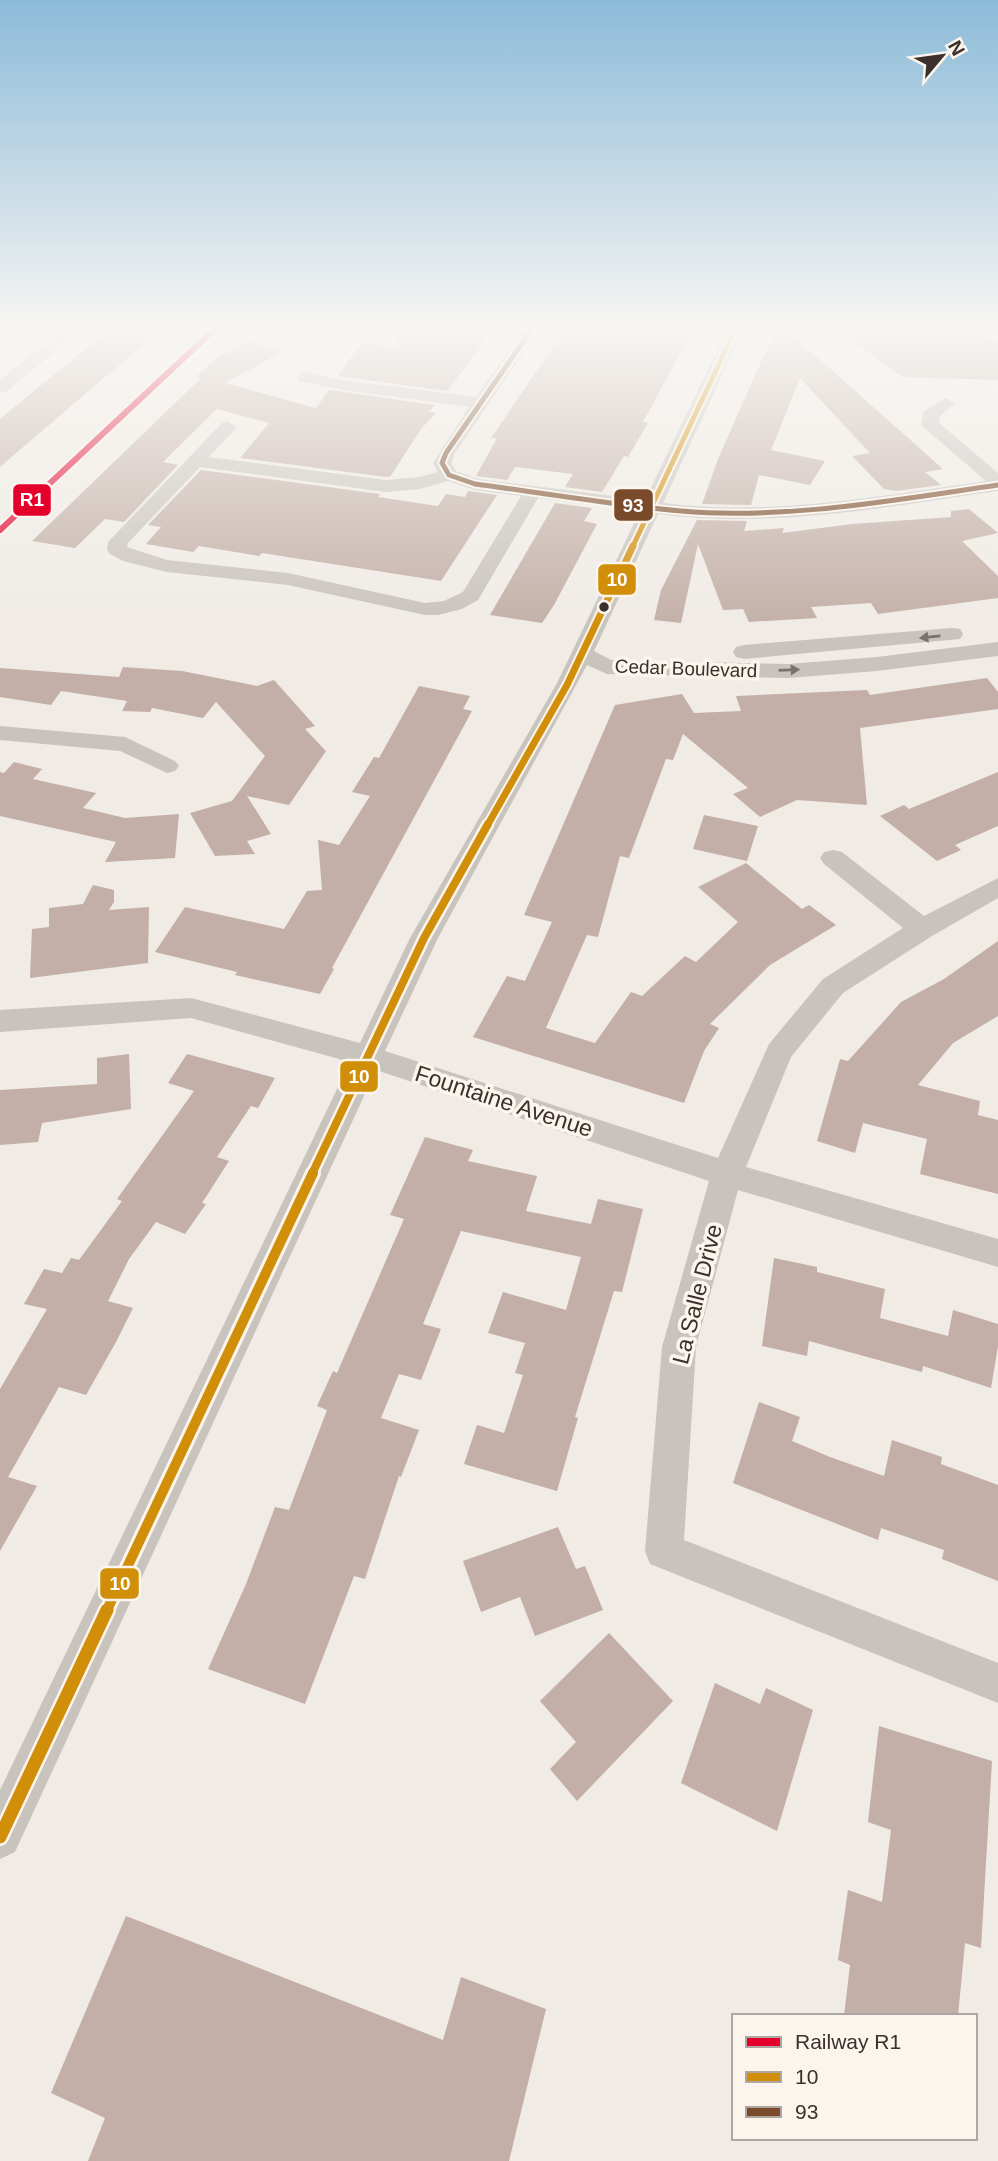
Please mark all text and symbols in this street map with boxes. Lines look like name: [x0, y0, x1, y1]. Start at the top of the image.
north arrow: [907, 21, 977, 91]
text: N: [944, 37, 969, 59]
line badge: R1: [12, 483, 52, 517]
line badge: 93: [613, 488, 654, 522]
text: R1: [20, 489, 45, 510]
text: 93: [622, 495, 644, 516]
line badge: 10: [597, 563, 637, 596]
text: 10: [606, 569, 628, 590]
unlabelled marker: [597, 600, 611, 614]
one-way arrow: [919, 632, 941, 643]
street label: Cedar Boulevard: [614, 656, 758, 681]
one-way arrow: [778, 665, 800, 676]
line badge: 10: [339, 1060, 379, 1093]
street label: Fountaine Avenue: [412, 1060, 596, 1142]
text: 10: [348, 1066, 370, 1087]
street label: La Salle Drive: [667, 1221, 727, 1367]
line badge: 10: [99, 1567, 140, 1600]
text: 10: [109, 1573, 131, 1594]
legend: [732, 2014, 977, 2140]
text: Railway R1: [795, 2030, 901, 2053]
text: 10: [795, 2065, 818, 2088]
text: 93: [795, 2100, 818, 2123]

